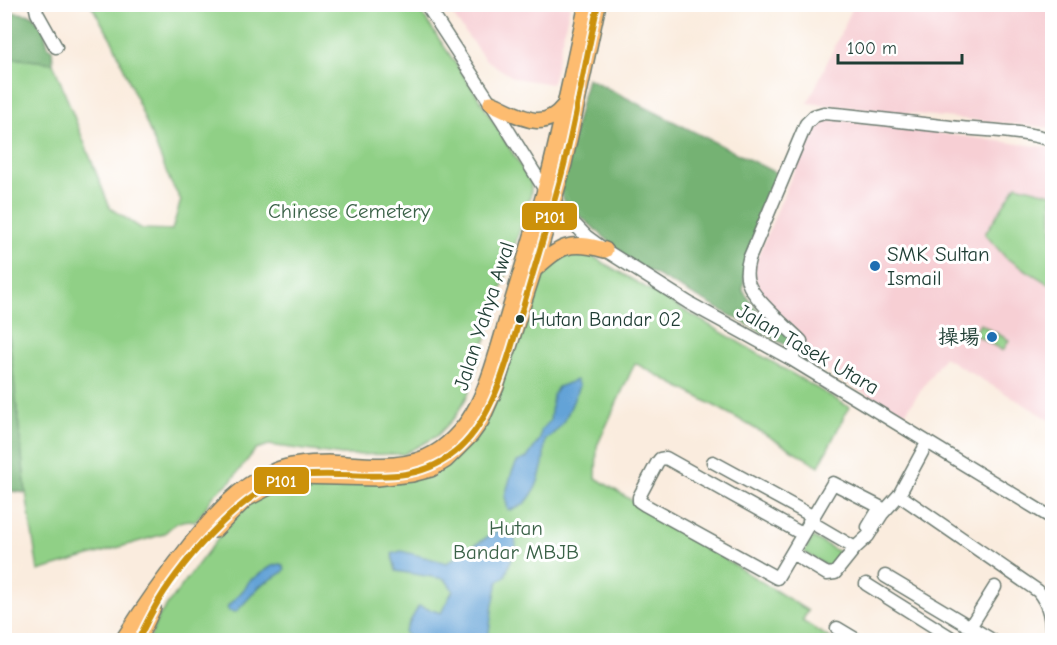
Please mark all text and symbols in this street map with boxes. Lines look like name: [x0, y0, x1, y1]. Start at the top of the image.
scale bar: [838, 27, 962, 65]
text: 100 m: [847, 38, 897, 59]
park label: Chinese Cemetery: [268, 199, 431, 223]
line badge: P101: [521, 202, 578, 231]
text: P101: [535, 209, 565, 227]
street label: Jalan Yahya Awal: [449, 239, 519, 393]
place label: SMK Sultan Ismail: [887, 242, 990, 290]
marker: SMK Sultan Ismail: [868, 259, 882, 273]
street label: Jalan Tasek Utara: [733, 299, 883, 399]
place label: Hutan Bandar 02: [531, 308, 681, 331]
marker: Hutan Bandar 02: [514, 313, 526, 325]
place label: 操場: [938, 325, 980, 349]
marker: 操場: [985, 330, 999, 344]
line badge: P101: [253, 466, 310, 495]
text: P101: [266, 473, 296, 491]
park label: Hutan Bandar MBJB: [453, 516, 579, 564]

